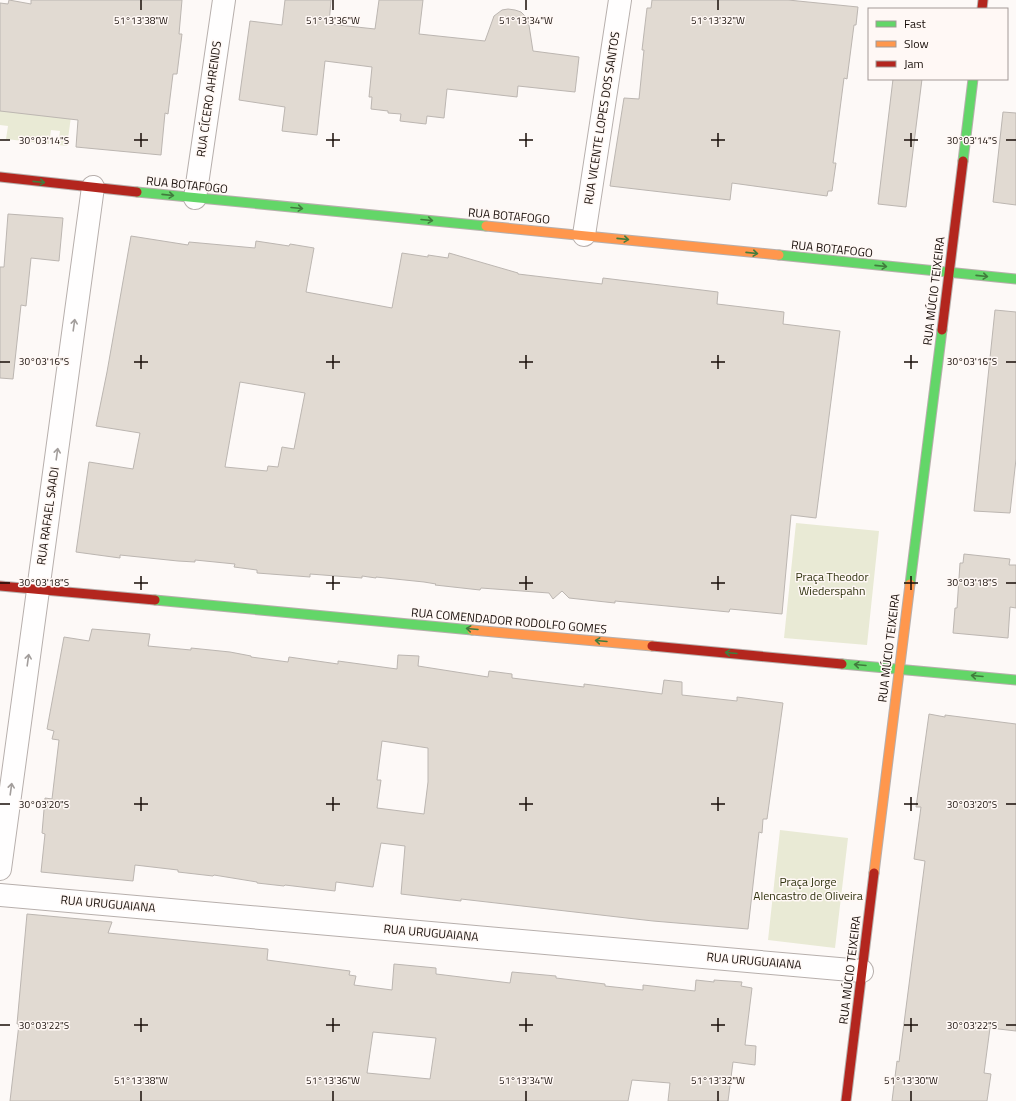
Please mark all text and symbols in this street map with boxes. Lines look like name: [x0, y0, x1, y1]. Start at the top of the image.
legend: [868, 8, 1008, 80]
text: 51°13'38"W: [114, 13, 168, 28]
text: 51°13'36"W: [306, 13, 360, 28]
text: 51°13'34"W: [499, 13, 553, 28]
text: 51°13'32"W: [691, 13, 745, 28]
text: Fast: [904, 14, 927, 33]
street label: RUA VICENTE LOPES DOS SANTOS: [578, 30, 625, 206]
text: Slow: [904, 34, 929, 53]
street label: RUA CÍCERO AHRENDS: [191, 40, 226, 158]
text: Jam: [904, 54, 924, 73]
text: 30°03'14"S: [19, 133, 69, 148]
text: 30°03'14"S: [947, 133, 997, 148]
street label: RUA BOTAFOGO: [145, 171, 229, 198]
one-way arrow: [32, 178, 45, 185]
one-way arrow: [161, 191, 174, 199]
street label: RUA BOTAFOGO: [467, 202, 551, 229]
one-way arrow: [290, 204, 303, 212]
one-way arrow: [420, 217, 433, 224]
street label: RUA BOTAFOGO: [790, 235, 874, 262]
one-way arrow: [616, 236, 629, 243]
street label: RUA MÚCIO TEIXEIRA: [917, 236, 950, 346]
one-way arrow: [745, 249, 758, 256]
one-way arrow: [874, 262, 887, 269]
one-way arrow: [975, 272, 988, 280]
one-way arrow: [70, 319, 78, 332]
text: 30°03'16"S: [19, 354, 69, 369]
text: 30°03'16"S: [947, 354, 997, 369]
one-way arrow: [53, 448, 60, 461]
street label: RUA RAFAEL SAADI: [31, 466, 64, 566]
park label: Praça Theodor Wiederspahn: [795, 567, 869, 600]
text: 30°03'18"S: [19, 575, 69, 590]
text: 30°03'18"S: [947, 575, 997, 590]
street label: RUA MÚCIO TEIXEIRA: [872, 593, 905, 703]
street label: RUA COMENDADOR RODOLFO GOMES: [410, 602, 608, 639]
one-way arrow: [466, 626, 479, 633]
one-way arrow: [595, 638, 608, 645]
one-way arrow: [725, 650, 738, 657]
one-way arrow: [24, 654, 32, 667]
one-way arrow: [854, 662, 867, 669]
one-way arrow: [971, 673, 984, 680]
one-way arrow: [7, 783, 15, 796]
text: 30°03'20"S: [19, 797, 69, 812]
text: 30°03'20"S: [947, 797, 997, 812]
park label: Praça Jorge Alencastro de Oliveira: [753, 872, 863, 905]
street label: RUA URUGUAIANA: [60, 890, 156, 917]
street label: RUA MÚCIO TEIXEIRA: [833, 915, 866, 1025]
street label: RUA URUGUAIANA: [383, 919, 479, 946]
street label: RUA URUGUAIANA: [706, 947, 802, 974]
text: 30°03'22"S: [19, 1018, 69, 1033]
text: 30°03'22"S: [947, 1018, 997, 1033]
text: 51°13'38"W: [114, 1073, 168, 1088]
text: 51°13'36"W: [306, 1073, 360, 1088]
text: 51°13'34"W: [499, 1073, 553, 1088]
text: 51°13'32"W: [691, 1073, 745, 1088]
text: 51°13'30"W: [884, 1073, 938, 1088]

